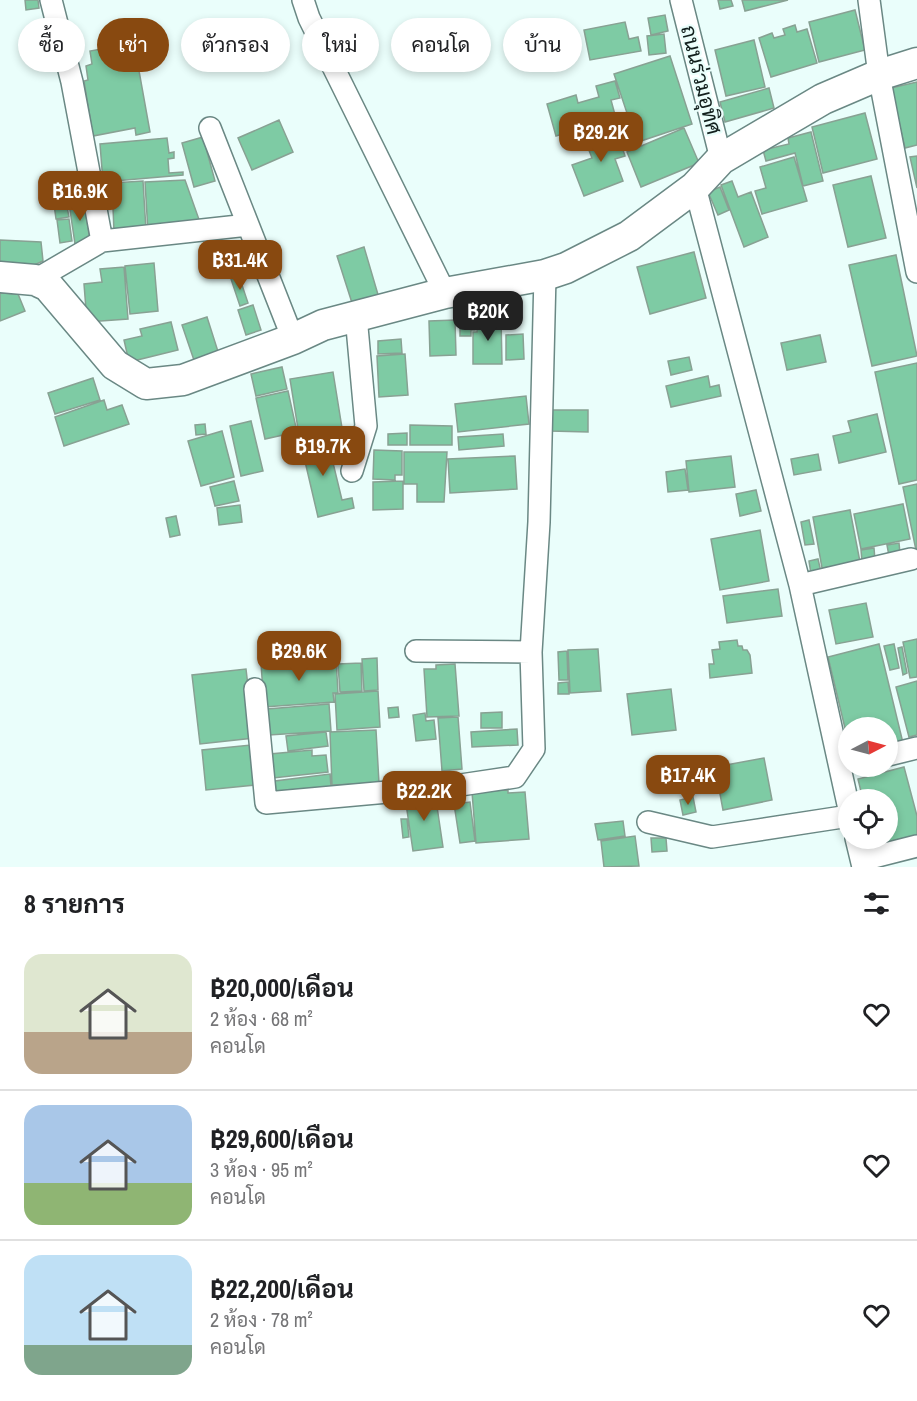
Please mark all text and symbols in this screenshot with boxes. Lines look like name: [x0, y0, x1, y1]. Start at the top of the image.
chip: ซื้อ: [18, 18, 85, 72]
chip: เช่า: [97, 18, 169, 72]
chip: ตัวกรอง: [181, 18, 290, 72]
chip: ใหม่: [302, 18, 379, 72]
chip: คอนโด: [391, 18, 491, 72]
chip: บ้าน: [503, 18, 582, 72]
street label: ถนนร่วมอุทิศ: [674, 22, 729, 137]
pin: ฿29.2K: [552, 112, 650, 163]
text: ฿29.2K: [573, 118, 629, 145]
pin: ฿16.9K: [31, 171, 129, 222]
text: ฿16.9K: [52, 177, 108, 204]
pin: ฿31.4K: [191, 240, 289, 291]
text: ฿31.4K: [212, 246, 268, 273]
pin: ฿20K: [452, 291, 524, 342]
text: ฿20K: [467, 297, 509, 324]
pin: ฿19.7K: [274, 426, 372, 477]
text: ฿19.7K: [295, 432, 351, 459]
pin: ฿29.6K: [250, 631, 348, 682]
text: ฿29.6K: [271, 637, 327, 664]
north arrow: [838, 717, 898, 777]
map controls: [838, 717, 898, 849]
pin: ฿17.4K: [639, 755, 737, 806]
text: ฿17.4K: [660, 761, 716, 788]
pin: ฿22.2K: [375, 771, 473, 822]
text: ฿22.2K: [396, 777, 452, 804]
button: locate: [838, 789, 898, 849]
text: 8 รายการ: [24, 886, 125, 921]
icon: filters: [860, 887, 893, 920]
text: ฿20,000/เดือน: [210, 970, 354, 1005]
icon: home: [72, 978, 144, 1050]
icon: heart: [860, 998, 893, 1031]
text: 2 ห้อง · 68 m²: [210, 1005, 313, 1032]
text: คอนโด: [210, 1032, 266, 1059]
text: ฿29,600/เดือน: [210, 1121, 354, 1156]
icon: home: [72, 1129, 144, 1201]
icon: heart: [860, 1149, 893, 1182]
text: 3 ห้อง · 95 m²: [210, 1156, 313, 1183]
text: คอนโด: [210, 1183, 266, 1210]
text: ฿22,200/เดือน: [210, 1271, 354, 1306]
icon: home: [72, 1279, 144, 1351]
icon: heart: [860, 1299, 893, 1332]
text: 2 ห้อง · 78 m²: [210, 1306, 313, 1333]
text: คอนโด: [210, 1333, 266, 1360]

